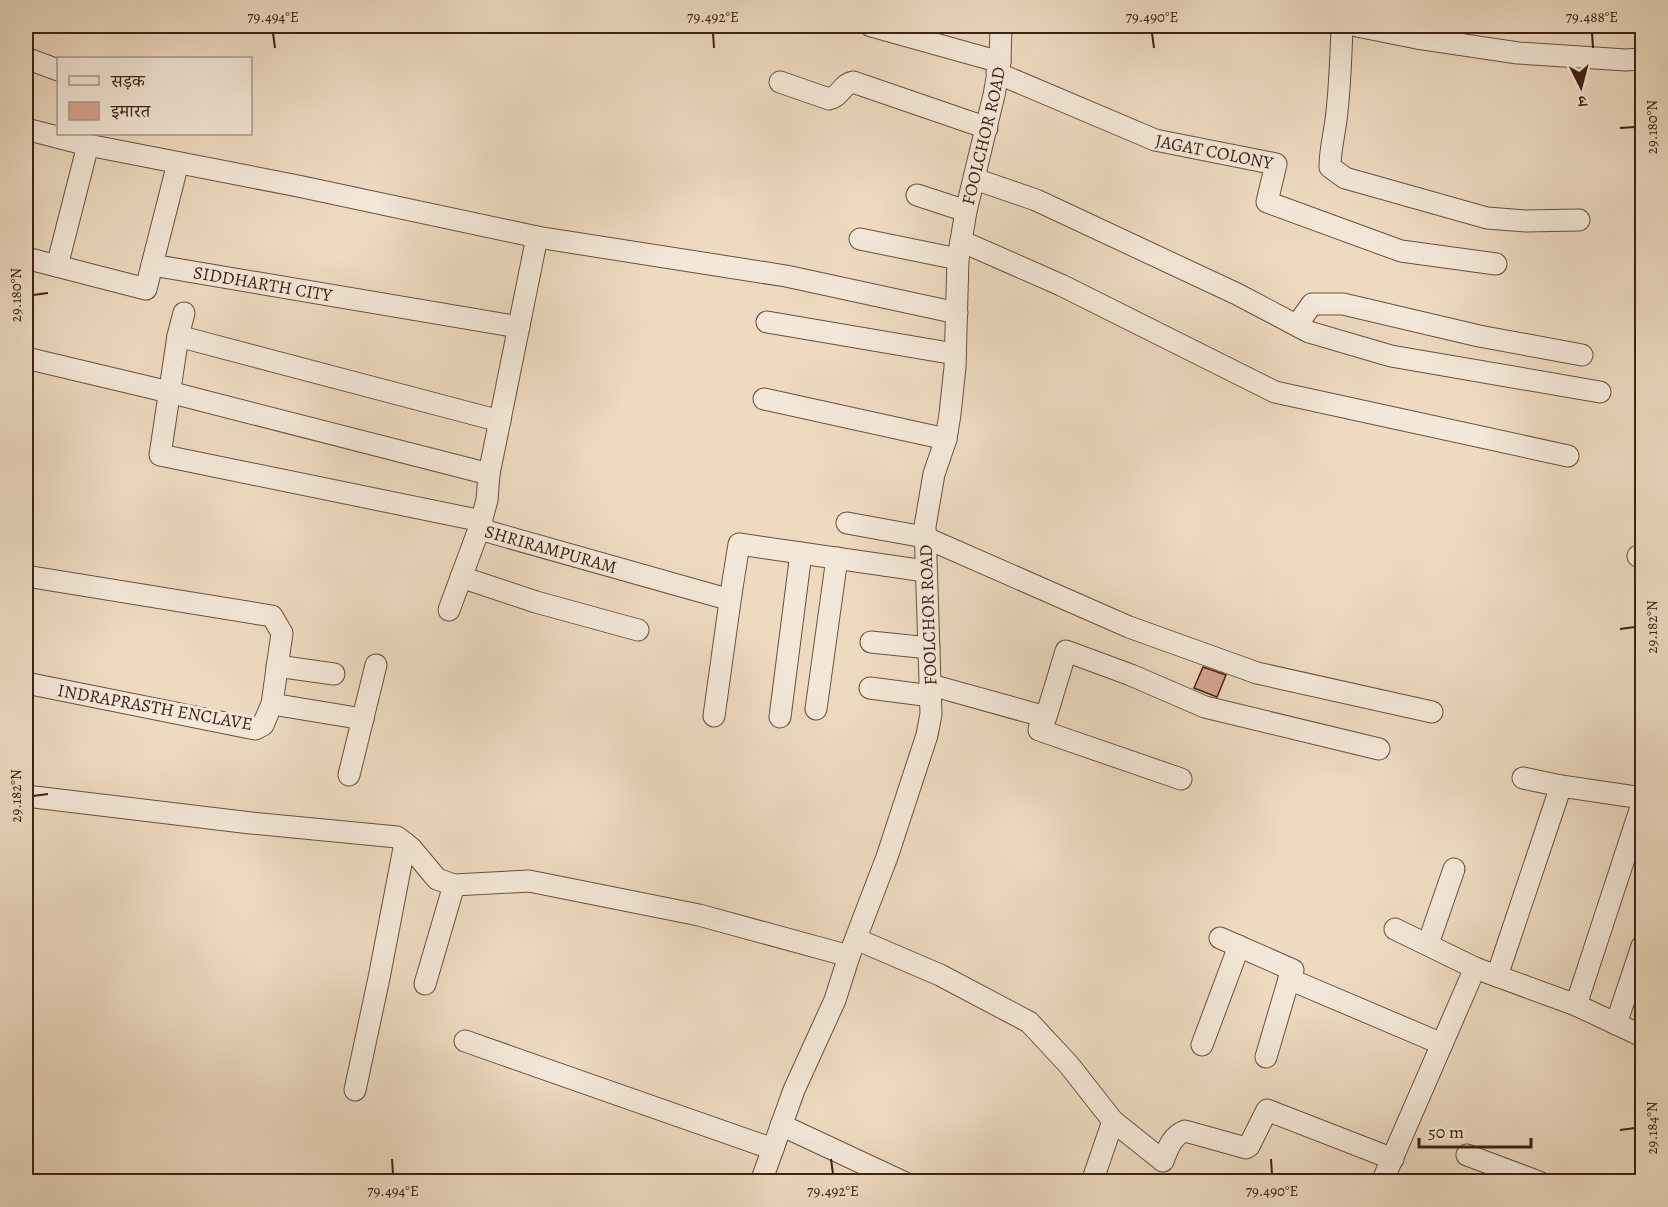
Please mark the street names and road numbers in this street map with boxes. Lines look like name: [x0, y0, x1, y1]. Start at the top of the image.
street label: FOOLCHOR ROAD: [956, 65, 1011, 207]
street label: JAGAT COLONY: [1153, 128, 1276, 175]
street label: SIDDHARTH CITY: [192, 260, 335, 307]
street label: SHRIRAMPURAM: [482, 519, 620, 579]
street label: FOOLCHOR ROAD: [914, 544, 942, 686]
street label: INDRAPRASTH ENCLAVE: [56, 678, 254, 736]

